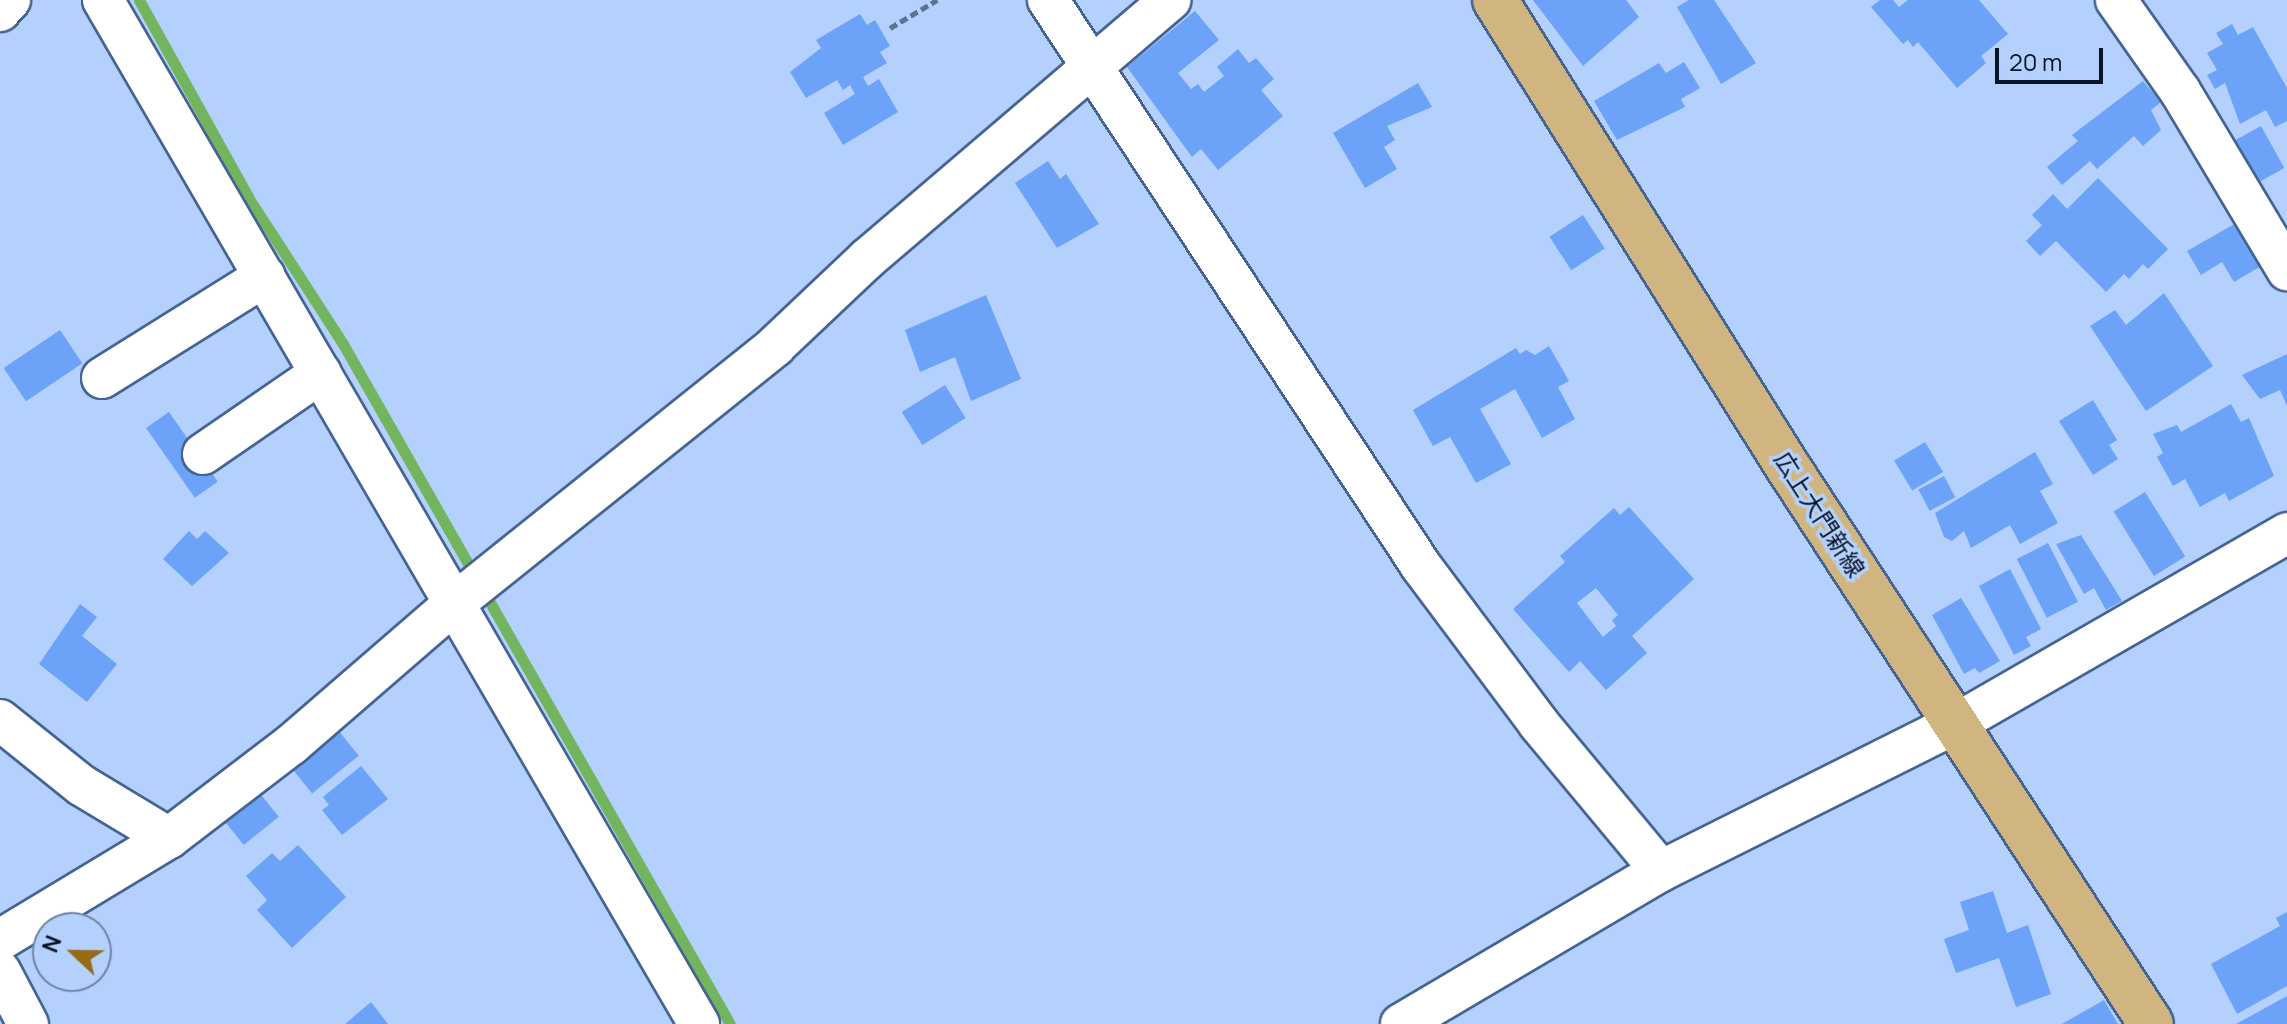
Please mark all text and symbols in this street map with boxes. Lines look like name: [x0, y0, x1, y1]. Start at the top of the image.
scale bar: [1999, 32, 2107, 82]
text: 20 m: [2009, 45, 2062, 78]
street label: 広上大門新線: [1769, 446, 1871, 582]
north arrow: [32, 912, 112, 992]
text: N: [35, 931, 68, 957]

